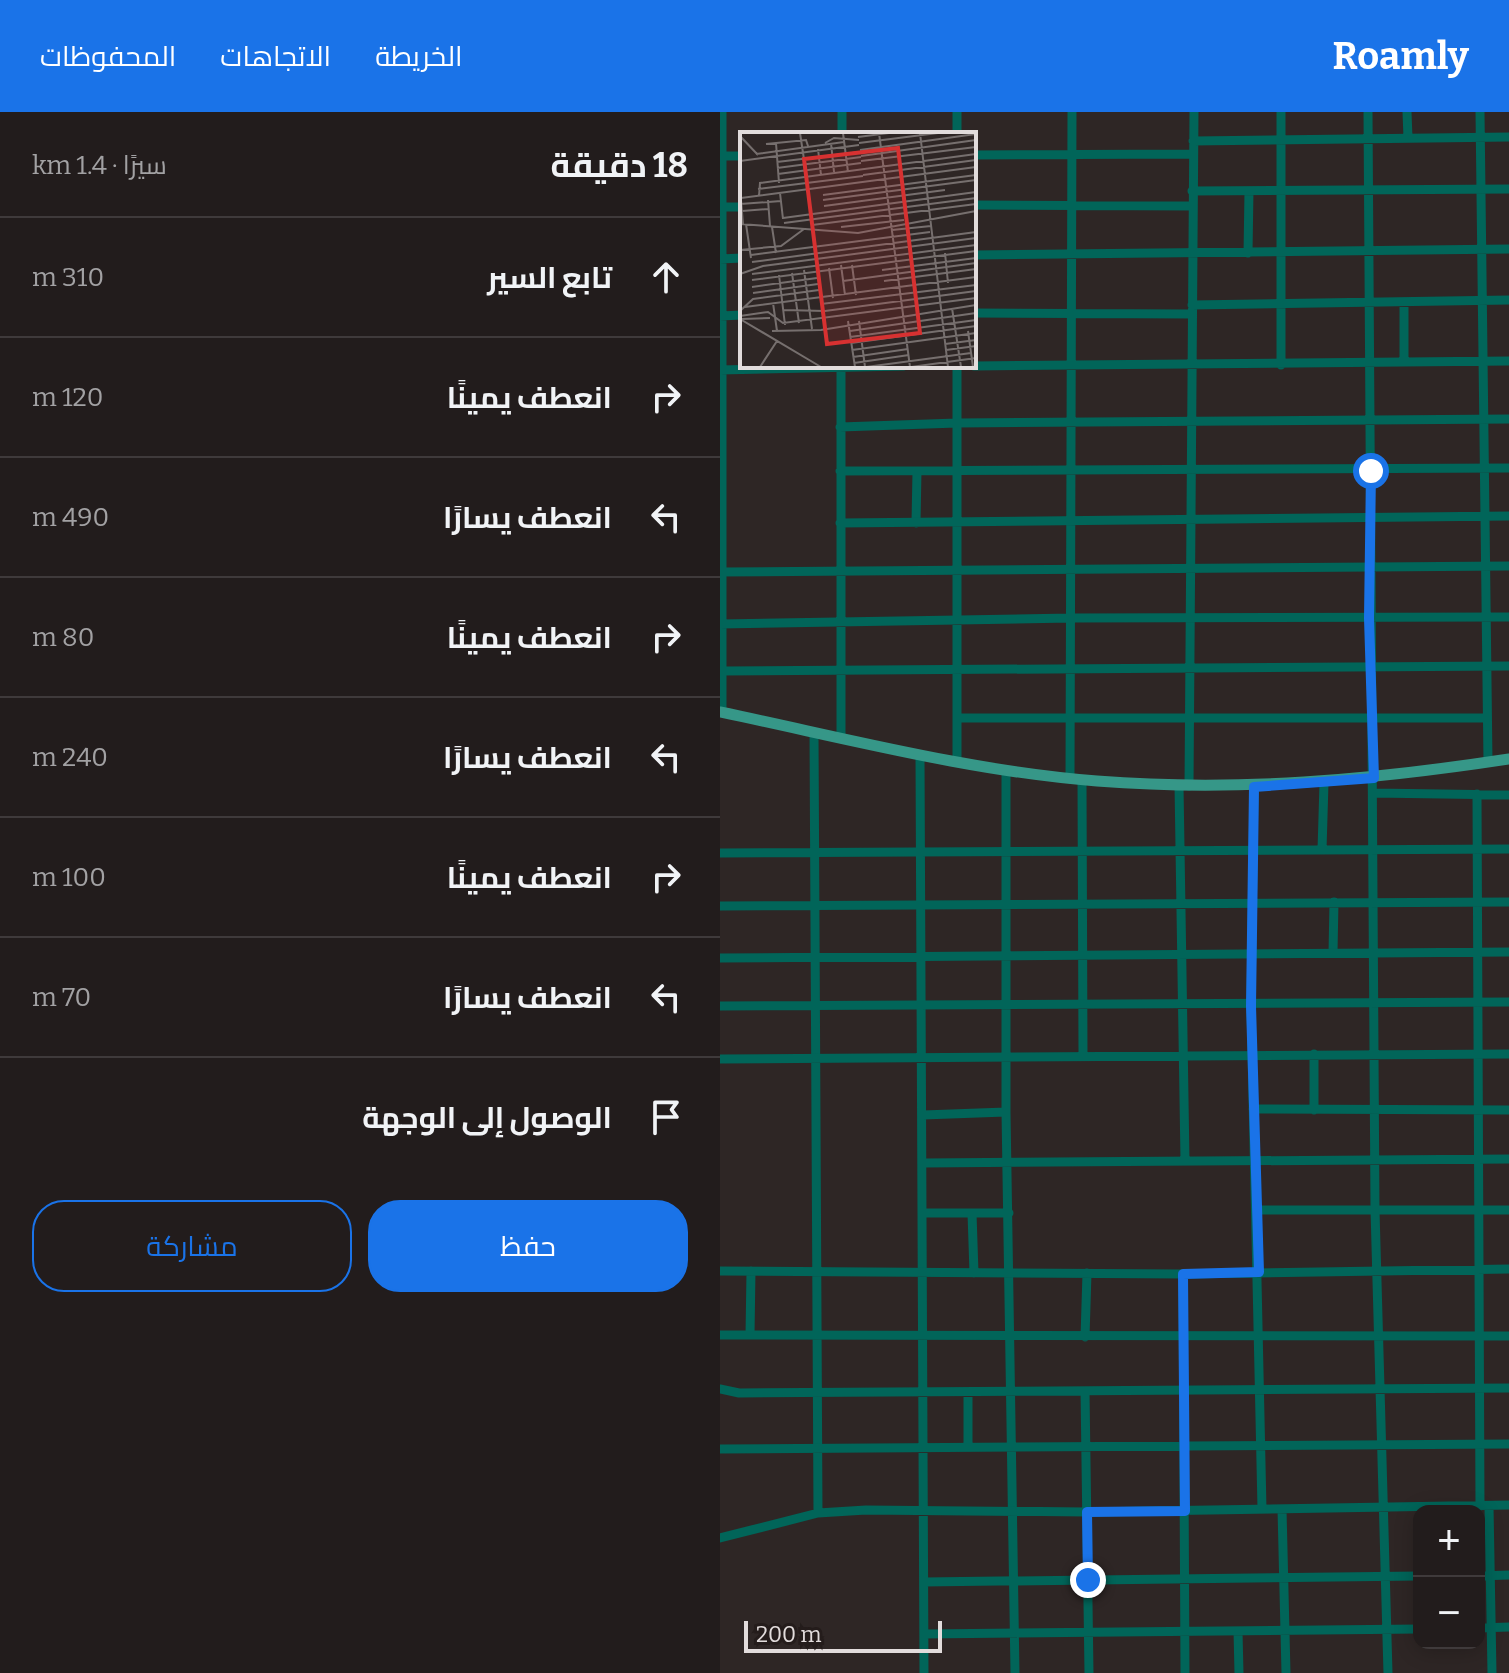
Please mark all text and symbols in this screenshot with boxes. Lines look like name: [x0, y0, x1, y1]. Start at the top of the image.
text: Roamly: [1333, 33, 1469, 79]
text: المحفوظات: [40, 40, 176, 73]
text: الاتجاهات: [220, 40, 331, 73]
text: الخريطة: [375, 40, 463, 73]
inset map: [740, 132, 976, 368]
text: 18 دقيقة: [551, 145, 688, 186]
text: سيرًا · 1.4 km: [32, 150, 167, 181]
icon: ahead: [644, 255, 688, 299]
text: تابع السير: [487, 260, 612, 296]
text: 310 m: [32, 262, 104, 293]
icon: right: [644, 375, 688, 419]
text: انعطف يمينًا: [447, 380, 612, 416]
text: 120 m: [32, 382, 103, 413]
route start: [1353, 453, 1389, 489]
icon: left: [644, 495, 688, 539]
text: انعطف يسارًا: [443, 500, 612, 536]
text: 490 m: [32, 502, 109, 533]
icon: right: [644, 615, 688, 659]
text: انعطف يمينًا: [447, 620, 612, 656]
text: 80 m: [32, 622, 94, 653]
icon: left: [644, 735, 688, 779]
text: انعطف يسارًا: [443, 740, 612, 776]
text: 240 m: [32, 742, 108, 773]
icon: right: [644, 855, 688, 899]
text: انعطف يمينًا: [447, 860, 612, 896]
text: 100 m: [32, 862, 106, 893]
icon: left: [644, 975, 688, 1019]
text: انعطف يسارًا: [443, 980, 612, 1016]
text: 70 m: [32, 982, 91, 1013]
icon: arrive: [644, 1095, 688, 1139]
text: الوصول إلى الوجهة: [362, 1100, 612, 1136]
button: مشاركة: [32, 1200, 352, 1292]
button: حفظ: [368, 1200, 688, 1292]
map controls: [1413, 1505, 1485, 1649]
button: +: [1413, 1505, 1485, 1577]
route end: [1070, 1562, 1106, 1598]
button: −: [1413, 1577, 1485, 1649]
scale bar: [744, 1617, 942, 1653]
text: 200 m: [756, 1621, 822, 1648]

